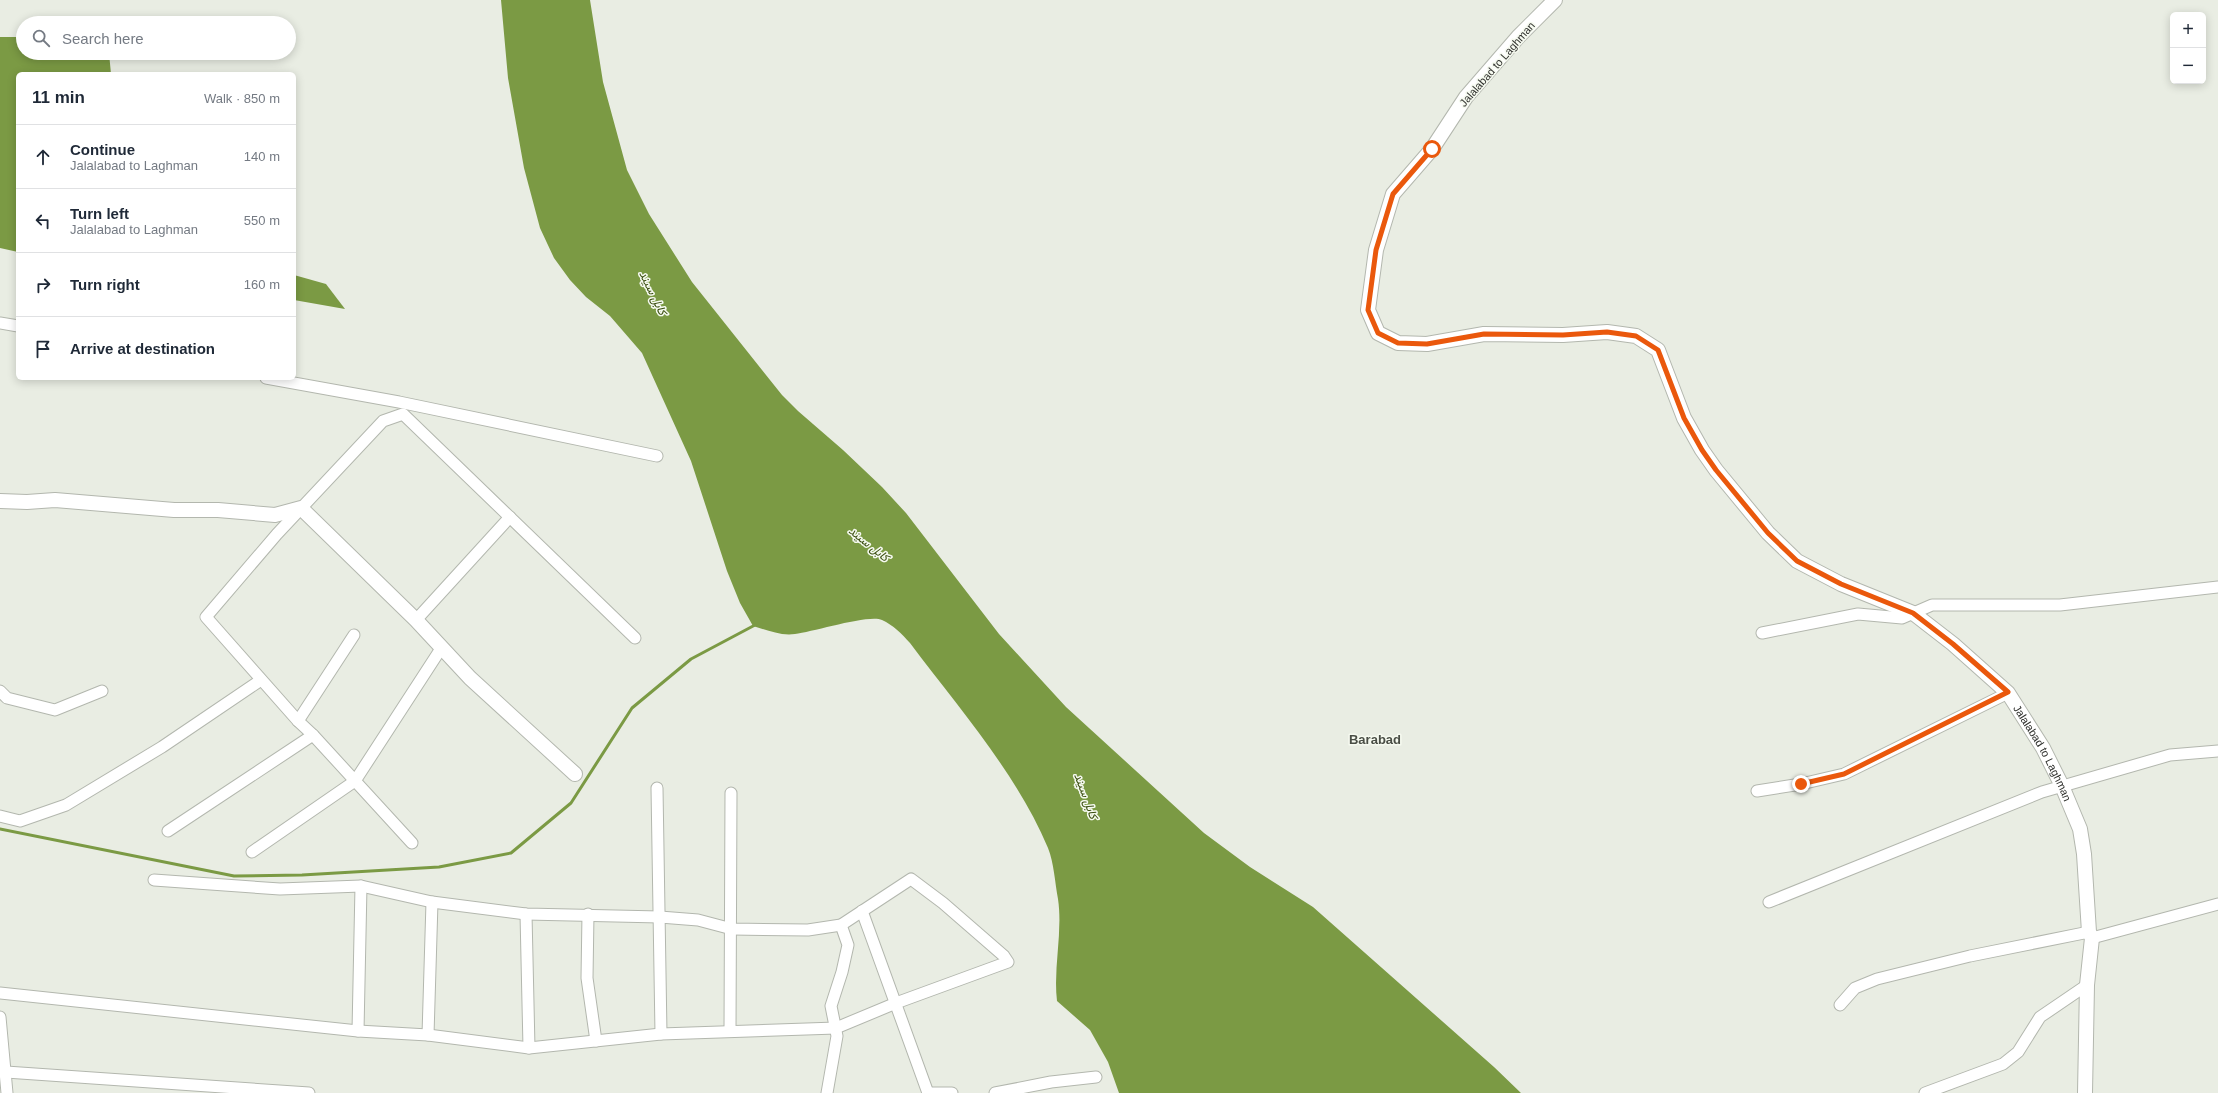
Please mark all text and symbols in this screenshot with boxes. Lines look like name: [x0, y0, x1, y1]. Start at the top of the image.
map controls: [2170, 12, 2206, 84]
button: +: [2170, 12, 2206, 48]
search box: [16, 16, 296, 60]
street label: Jalalabad to Laghman: [1457, 19, 1537, 109]
icon: search: [30, 27, 52, 49]
text: Search here: [62, 30, 144, 47]
button: −: [2170, 48, 2206, 84]
text: 11 min: [32, 88, 85, 107]
text: Walk · 850 m: [204, 91, 280, 106]
route start: [1423, 140, 1441, 158]
text: Continue: [70, 141, 135, 158]
icon: ahead: [32, 146, 54, 168]
text: 140 m: [244, 149, 280, 164]
text: Jalalabad to Laghman: [70, 158, 198, 173]
text: Turn left: [70, 205, 129, 222]
icon: left: [32, 210, 54, 232]
text: 550 m: [244, 213, 280, 228]
text: Jalalabad to Laghman: [70, 222, 198, 237]
water label: کابل سيند: [636, 269, 671, 320]
icon: right: [32, 274, 54, 296]
text: Turn right: [70, 276, 140, 293]
text: 160 m: [244, 277, 280, 292]
icon: arrive: [32, 338, 54, 360]
text: Arrive at destination: [70, 340, 215, 357]
water label: کابل سيند: [846, 524, 894, 566]
street label: Jalalabad to Laghman: [2011, 703, 2074, 803]
district label: Barabad: [1349, 732, 1401, 747]
water label: کابل سيند: [1071, 771, 1102, 823]
route end: [1792, 775, 1810, 793]

